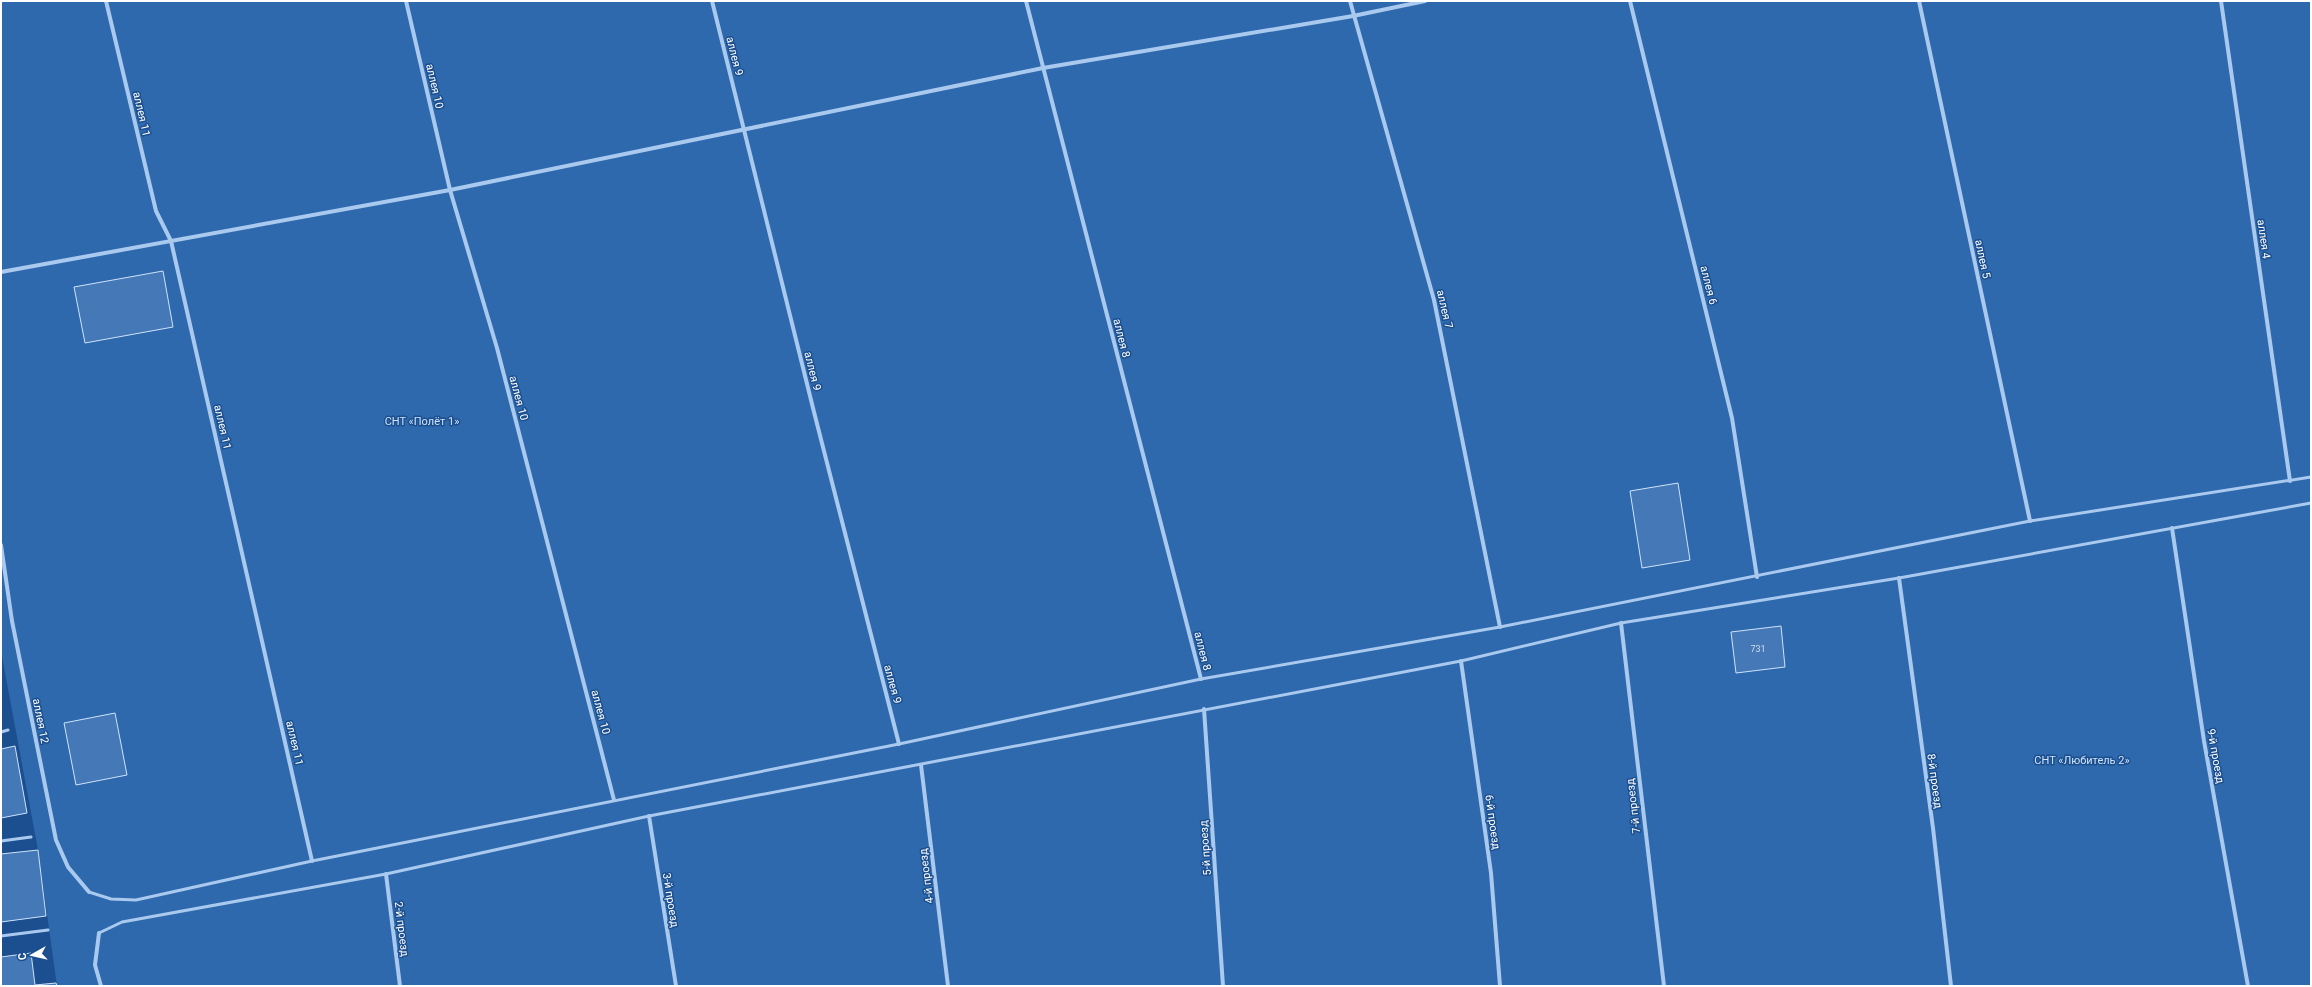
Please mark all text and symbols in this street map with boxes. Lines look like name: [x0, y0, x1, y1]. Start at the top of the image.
street label: аллея 9: [723, 35, 746, 77]
street label: аллея 10: [423, 62, 446, 110]
street label: аллея 11: [130, 90, 153, 138]
street label: аллея 4: [2254, 219, 2273, 260]
street label: аллея 5: [1972, 238, 1993, 280]
street label: аллея 6: [1697, 264, 1720, 306]
street label: аллея 7: [1434, 288, 1455, 330]
street label: аллея 8: [1110, 317, 1133, 359]
street label: аллея 9: [801, 350, 824, 392]
street label: аллея 10: [506, 374, 531, 422]
street label: аллея 11: [211, 403, 234, 451]
park label: СНТ «Полёт 1»: [385, 415, 459, 428]
street label: аллея 8: [1191, 630, 1214, 672]
house number: 731: [1750, 644, 1766, 654]
street label: аллея 9: [881, 663, 904, 705]
street label: аллея 10: [588, 688, 613, 736]
street label: аллея 12: [30, 697, 51, 745]
street label: аллея 11: [283, 719, 306, 767]
street label: 9-й проезд: [2204, 728, 2227, 785]
street label: 8-й проезд: [1924, 753, 1945, 810]
park label: СНТ «Любитель 2»: [2034, 754, 2130, 767]
street label: 7-й проезд: [1624, 777, 1643, 834]
street label: 6-й проезд: [1482, 794, 1503, 851]
street label: 5-й проезд: [1197, 820, 1214, 876]
street label: 4-й проезд: [917, 847, 936, 904]
street label: 3-й проезд: [660, 872, 681, 929]
street label: 2-й проезд: [392, 901, 411, 958]
north arrow: [12, 935, 52, 975]
text: С: [16, 952, 30, 961]

